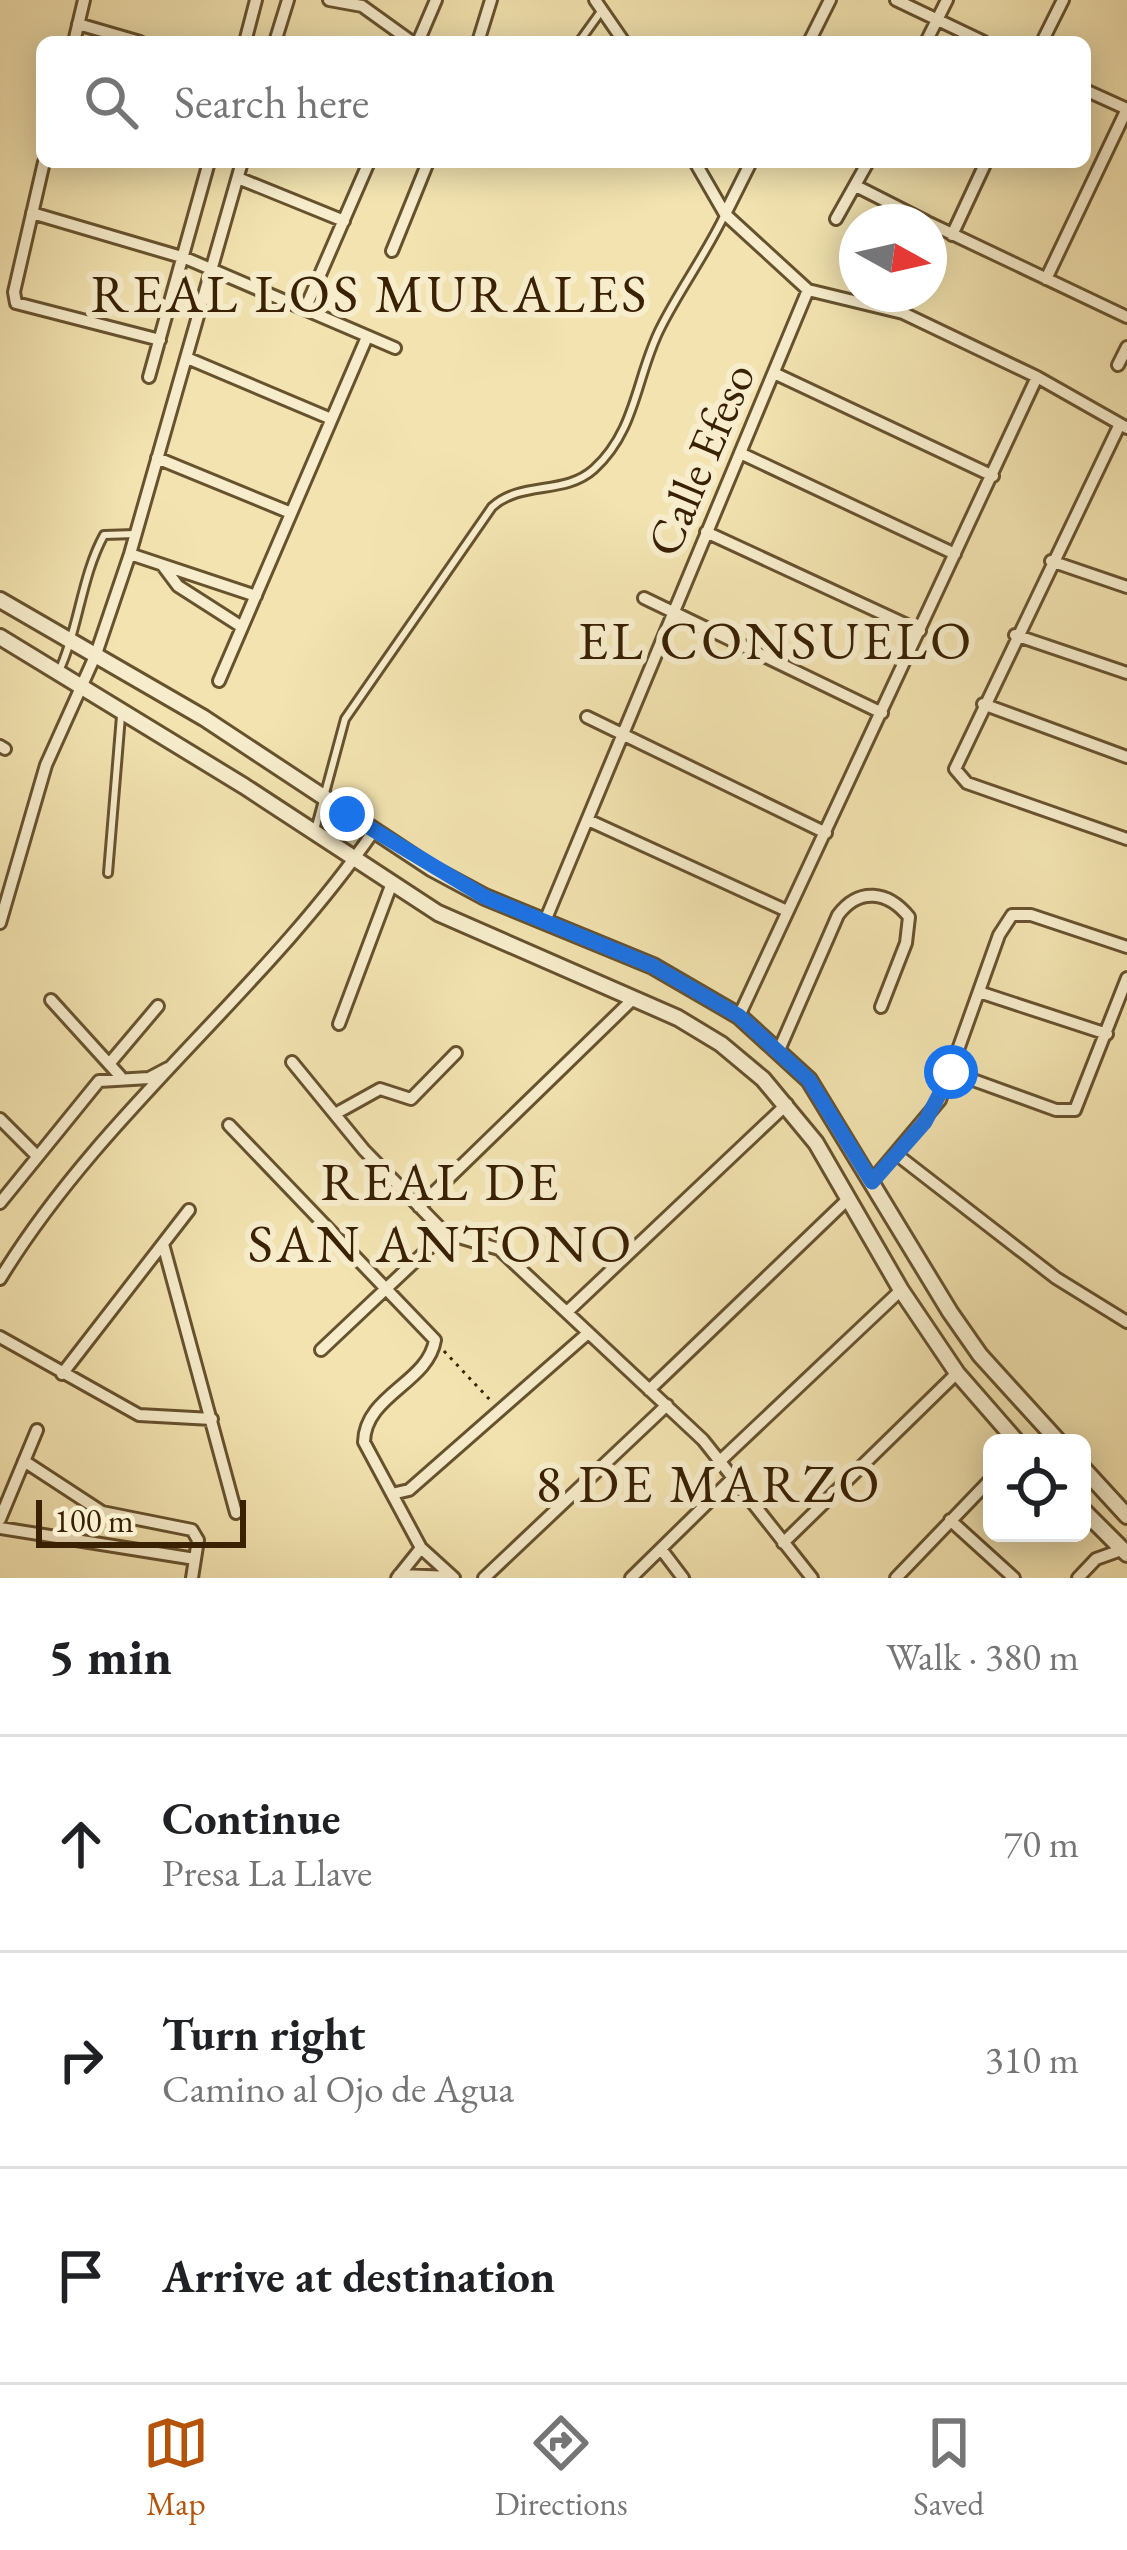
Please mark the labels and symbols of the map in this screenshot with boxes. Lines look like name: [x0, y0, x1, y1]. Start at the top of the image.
north arrow: [839, 204, 947, 312]
district label: REAL LOS MURALES: [91, 258, 649, 328]
street label: Calle Efeso: [632, 353, 768, 565]
district label: EL CONSUELO: [578, 605, 974, 675]
route end: [320, 787, 374, 841]
route start: [924, 1045, 978, 1099]
district label: REAL DE SAN ANTONO: [248, 1146, 634, 1278]
district label: 8 DE MARZO: [536, 1448, 882, 1518]
scale bar: [36, 1494, 246, 1547]

